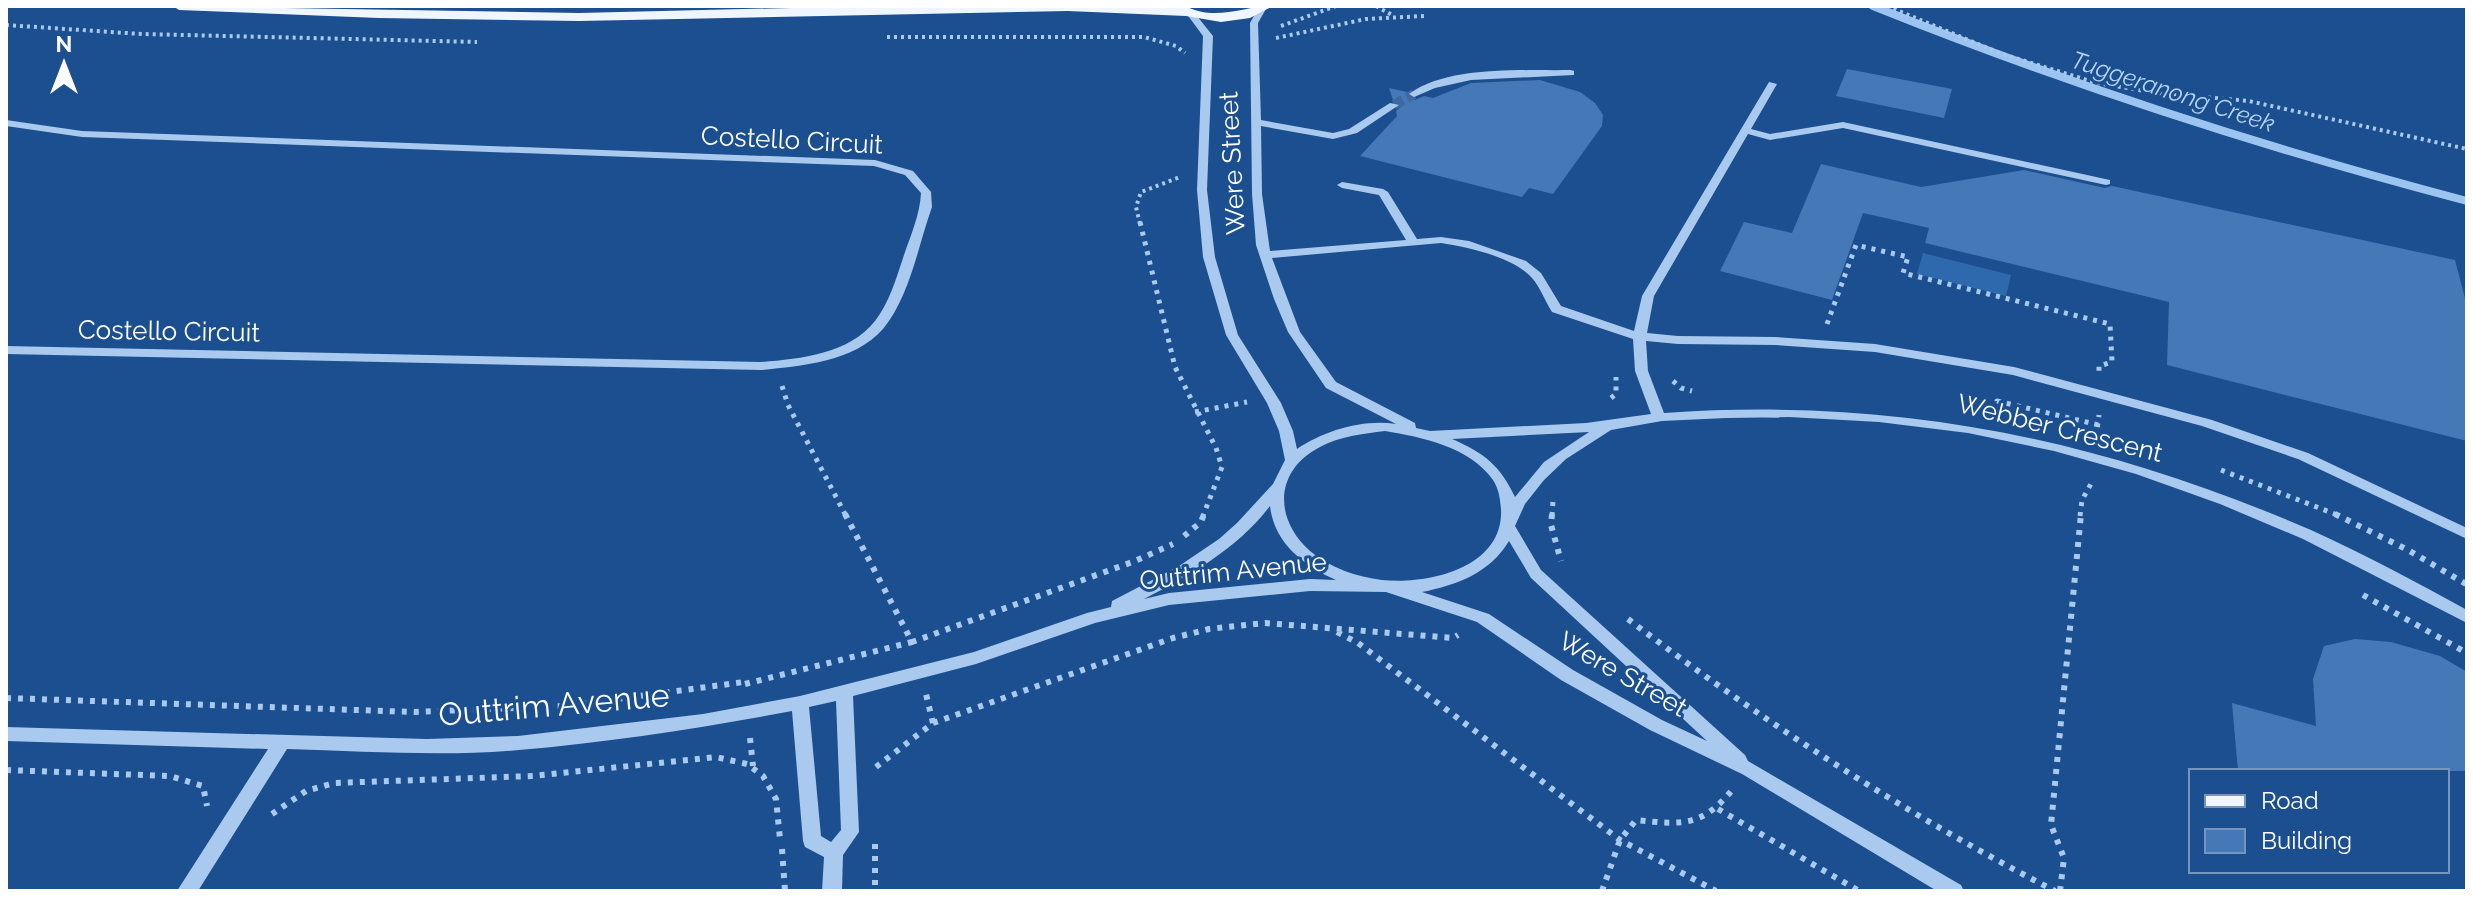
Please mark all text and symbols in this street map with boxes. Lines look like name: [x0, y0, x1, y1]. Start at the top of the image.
north arrow: [24, 24, 104, 104]
text: N: [56, 31, 72, 57]
water label: Tuggeranong Creek: [2068, 45, 2279, 138]
street label: Were Street: [1213, 90, 1251, 235]
street label: Costello Circuit: [700, 120, 884, 160]
street label: Costello Circuit: [78, 314, 261, 348]
street label: Webber Crescent: [1954, 388, 2166, 468]
street label: Outtrim Avenue: [1138, 546, 1328, 596]
street label: Were Street: [1553, 625, 1693, 723]
street label: Outtrim Avenue: [437, 676, 671, 733]
legend: [2189, 769, 2449, 873]
text: Road: [2261, 786, 2319, 815]
text: Building: [2261, 826, 2352, 855]

